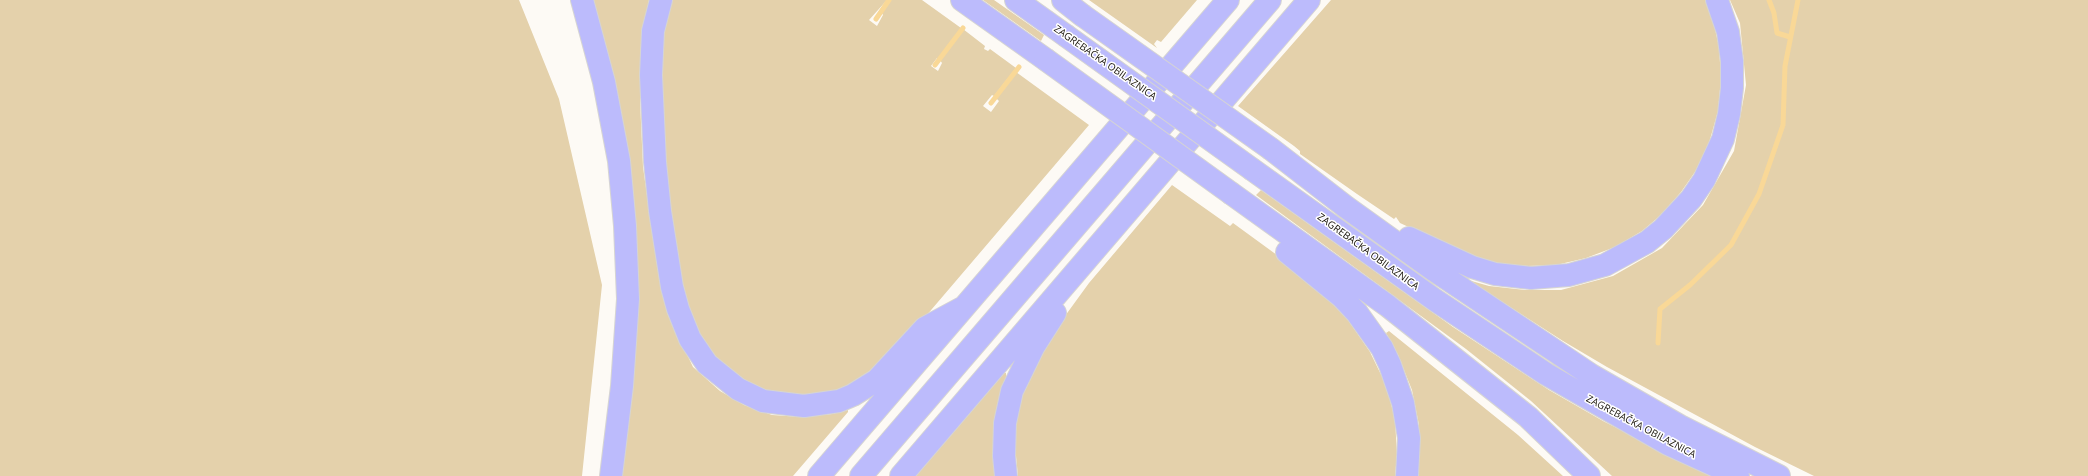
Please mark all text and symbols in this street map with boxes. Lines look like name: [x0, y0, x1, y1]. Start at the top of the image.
street label: ZAGREBAČKA OBILAZNICA: [1051, 23, 1159, 103]
street label: ZAGREBAČKA OBILAZNICA: [1315, 211, 1421, 293]
street label: ZAGREBAČKA OBILAZNICA: [1584, 393, 1698, 461]

